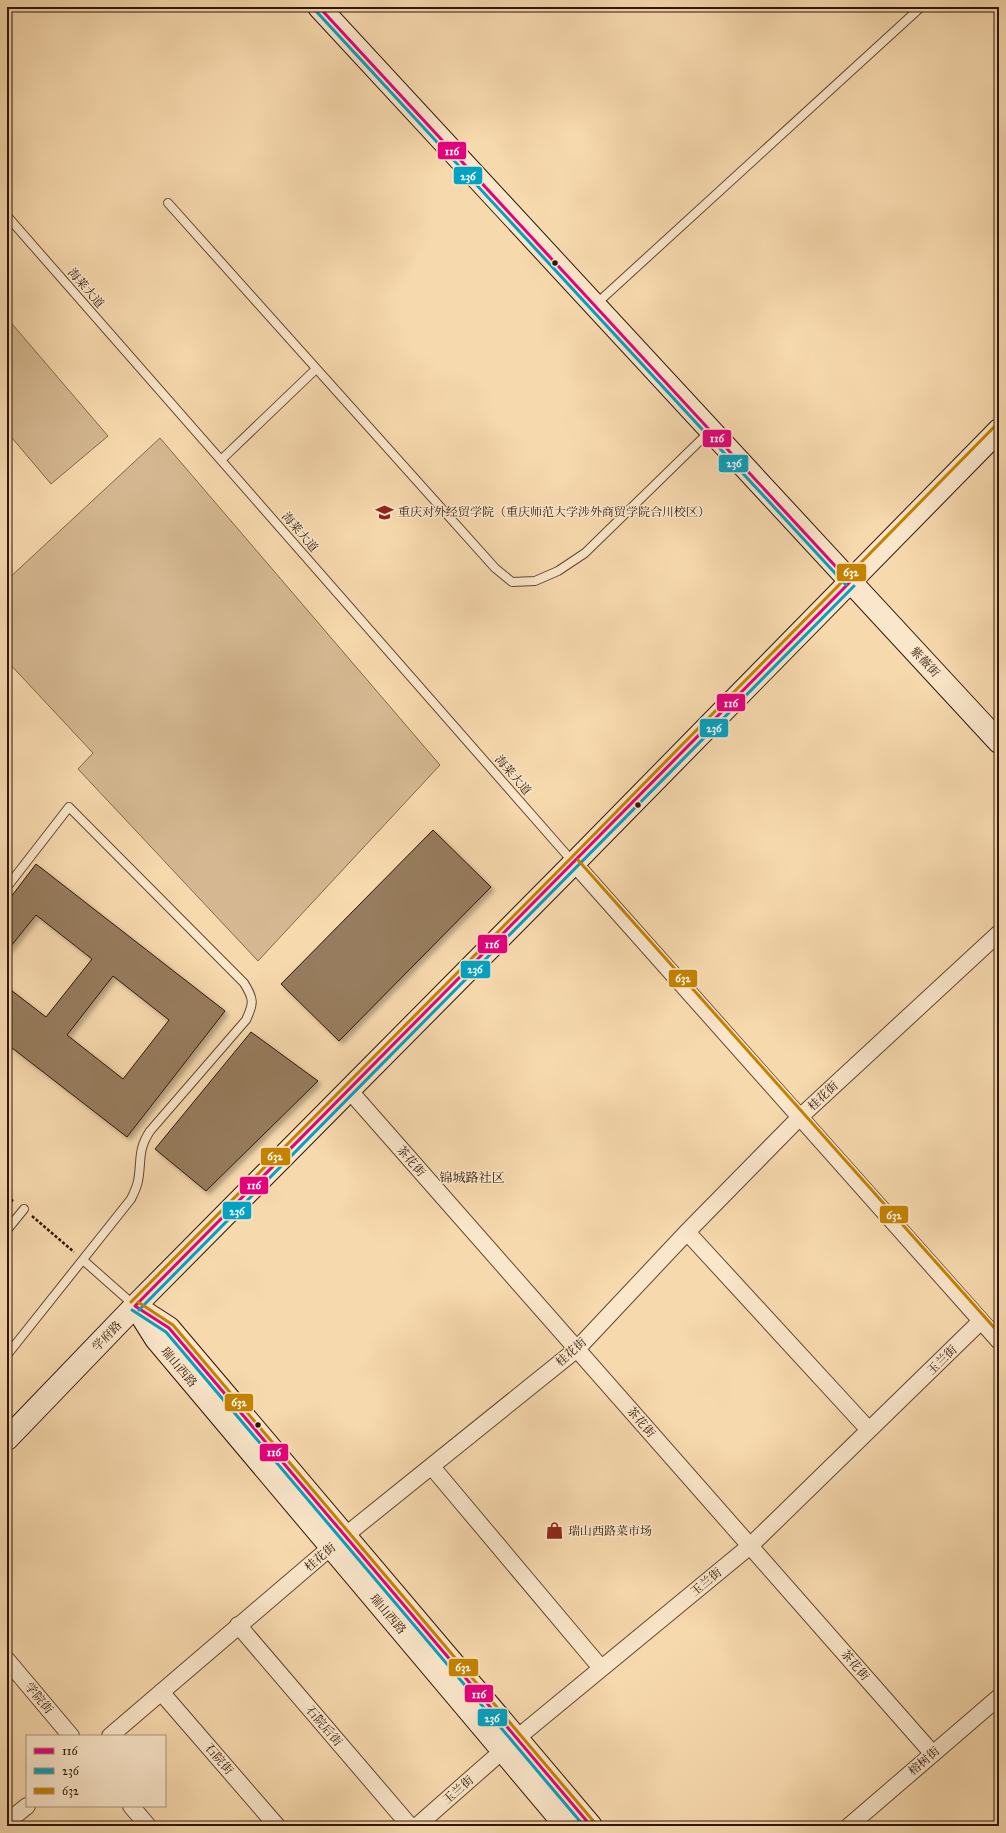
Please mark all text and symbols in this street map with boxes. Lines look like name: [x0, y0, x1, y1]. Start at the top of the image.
line badge: 116: [437, 141, 467, 160]
text: 116: [445, 145, 461, 158]
line badge: 236: [453, 166, 483, 185]
text: 236: [460, 170, 477, 184]
unlabelled marker: [550, 258, 560, 268]
street label: 海莱大道: [65, 265, 107, 311]
line badge: 116: [702, 429, 732, 448]
text: 116: [710, 432, 726, 445]
line badge: 236: [718, 454, 749, 473]
text: 236: [726, 457, 743, 471]
school or university icon: 重庆对外经贸学院（重庆师范大学涉外商贸学院合川校区）: [375, 502, 395, 522]
place label: 重庆对外经贸学院（重庆师范大学涉外商贸学院合川校区）: [398, 505, 710, 519]
street label: 海莱大道: [279, 509, 321, 555]
line badge: 632: [836, 563, 867, 582]
text: 632: [843, 566, 859, 580]
street label: 紫薇街: [908, 644, 943, 681]
line badge: 116: [716, 693, 746, 712]
text: 116: [724, 697, 740, 710]
line badge: 236: [699, 718, 729, 738]
text: 236: [706, 722, 723, 736]
street label: 海莱大道: [492, 752, 534, 798]
unlabelled marker: [633, 800, 643, 810]
line badge: 116: [477, 934, 508, 954]
text: 116: [485, 938, 501, 951]
line badge: 236: [460, 960, 491, 979]
text: 236: [467, 963, 484, 977]
line badge: 632: [668, 969, 698, 988]
text: 632: [675, 972, 691, 986]
street label: 桂花街: [805, 1078, 842, 1113]
street label: 茶花街: [394, 1143, 429, 1180]
line badge: 632: [260, 1147, 291, 1166]
text: 632: [267, 1150, 283, 1164]
district label: 锦城路社区: [439, 1170, 505, 1186]
line badge: 116: [239, 1176, 269, 1195]
text: 116: [247, 1179, 263, 1192]
line badge: 236: [222, 1201, 252, 1220]
text: 236: [229, 1205, 246, 1219]
line badge: 632: [879, 1205, 909, 1224]
text: 632: [886, 1209, 902, 1223]
street label: 学府路: [89, 1318, 125, 1354]
street label: 桂花街: [553, 1334, 590, 1369]
street label: 玉兰街: [924, 1342, 961, 1378]
street label: 瑞山西路: [158, 1344, 200, 1390]
line badge: 632: [224, 1393, 254, 1412]
text: 632: [231, 1396, 247, 1410]
street label: 茶花街: [624, 1404, 659, 1441]
unlabelled marker: [253, 1420, 263, 1430]
line badge: 116: [259, 1443, 289, 1462]
text: 116: [267, 1446, 283, 1459]
shop icon: 瑞山西路菜市场: [545, 1521, 565, 1541]
place label: 瑞山西路菜市场: [568, 1524, 652, 1538]
street label: 桂花街: [302, 1539, 339, 1574]
street label: 玉兰街: [688, 1564, 725, 1599]
street label: 瑞山西路: [367, 1591, 409, 1637]
street label: 茶花街: [838, 1647, 873, 1684]
line badge: 632: [448, 1658, 479, 1677]
text: 632: [455, 1661, 471, 1675]
street label: 学院街: [22, 1680, 57, 1717]
line badge: 116: [464, 1684, 494, 1703]
text: 116: [472, 1688, 488, 1701]
street label: 石院后街: [303, 1703, 345, 1750]
line badge: 236: [477, 1708, 508, 1727]
text: 236: [484, 1712, 501, 1726]
legend: [26, 1735, 166, 1807]
street label: 石院街: [202, 1741, 237, 1778]
street label: 榕树街: [906, 1743, 943, 1778]
text: 116: [62, 1744, 78, 1758]
text: 236: [62, 1764, 80, 1778]
street label: 玉兰街: [440, 1772, 477, 1807]
text: 632: [62, 1784, 79, 1798]

